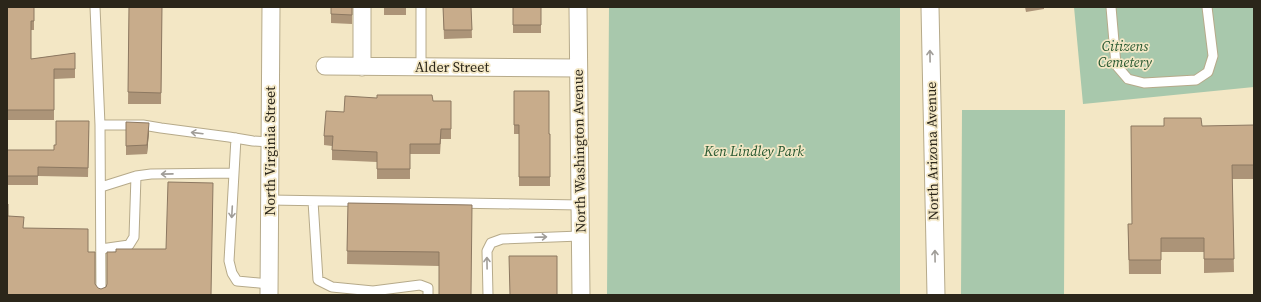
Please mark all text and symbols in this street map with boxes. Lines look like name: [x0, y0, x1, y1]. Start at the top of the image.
park label: Citizens Cemetery: [1098, 36, 1152, 72]
one-way arrow: [926, 50, 934, 63]
street label: Alder Street: [415, 57, 489, 77]
street label: North Washington Avenue: [568, 69, 590, 233]
street label: North Arizona Avenue: [921, 82, 943, 220]
street label: North Virginia Street: [260, 86, 280, 216]
one-way arrow: [191, 129, 204, 137]
park label: Ken Lindley Park: [703, 141, 804, 161]
one-way arrow: [161, 170, 174, 178]
one-way arrow: [229, 205, 236, 218]
one-way arrow: [534, 234, 547, 241]
one-way arrow: [931, 250, 939, 263]
one-way arrow: [483, 257, 491, 270]

